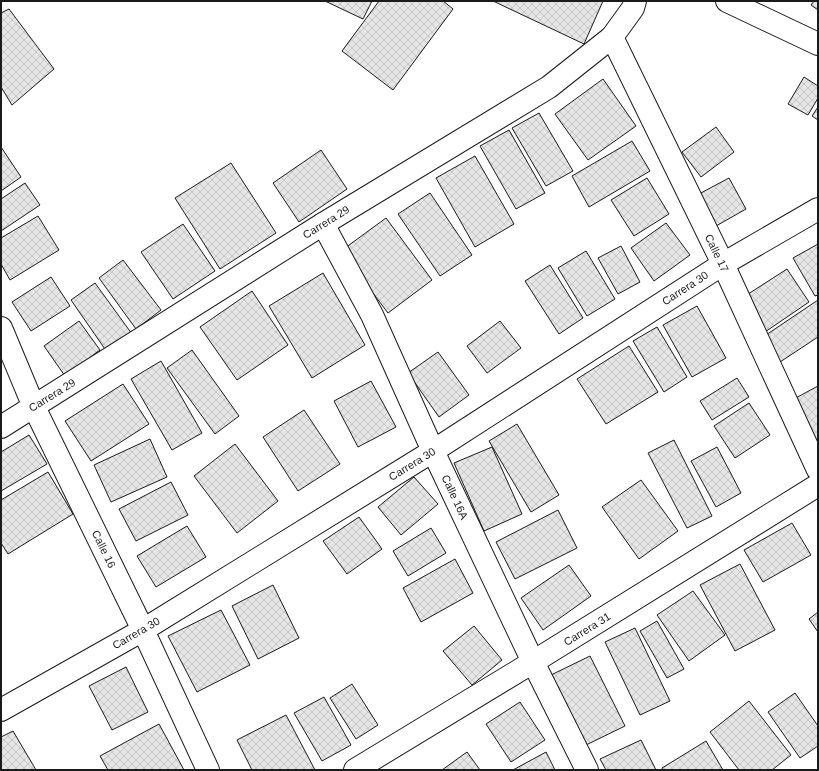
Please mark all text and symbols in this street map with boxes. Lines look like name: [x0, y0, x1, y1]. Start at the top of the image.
street label: Carrera 29: [301, 203, 351, 241]
street label: Calle 17: [703, 232, 731, 274]
street label: Carrera 30: [660, 269, 710, 307]
street label: Carrera 29: [27, 376, 77, 414]
street label: Carrera 30: [387, 445, 437, 483]
street label: Calle 16A: [439, 473, 471, 522]
street label: Calle 16: [90, 528, 118, 570]
street label: Carrera 31: [562, 610, 612, 648]
street label: Carrera 30: [110, 615, 162, 651]

